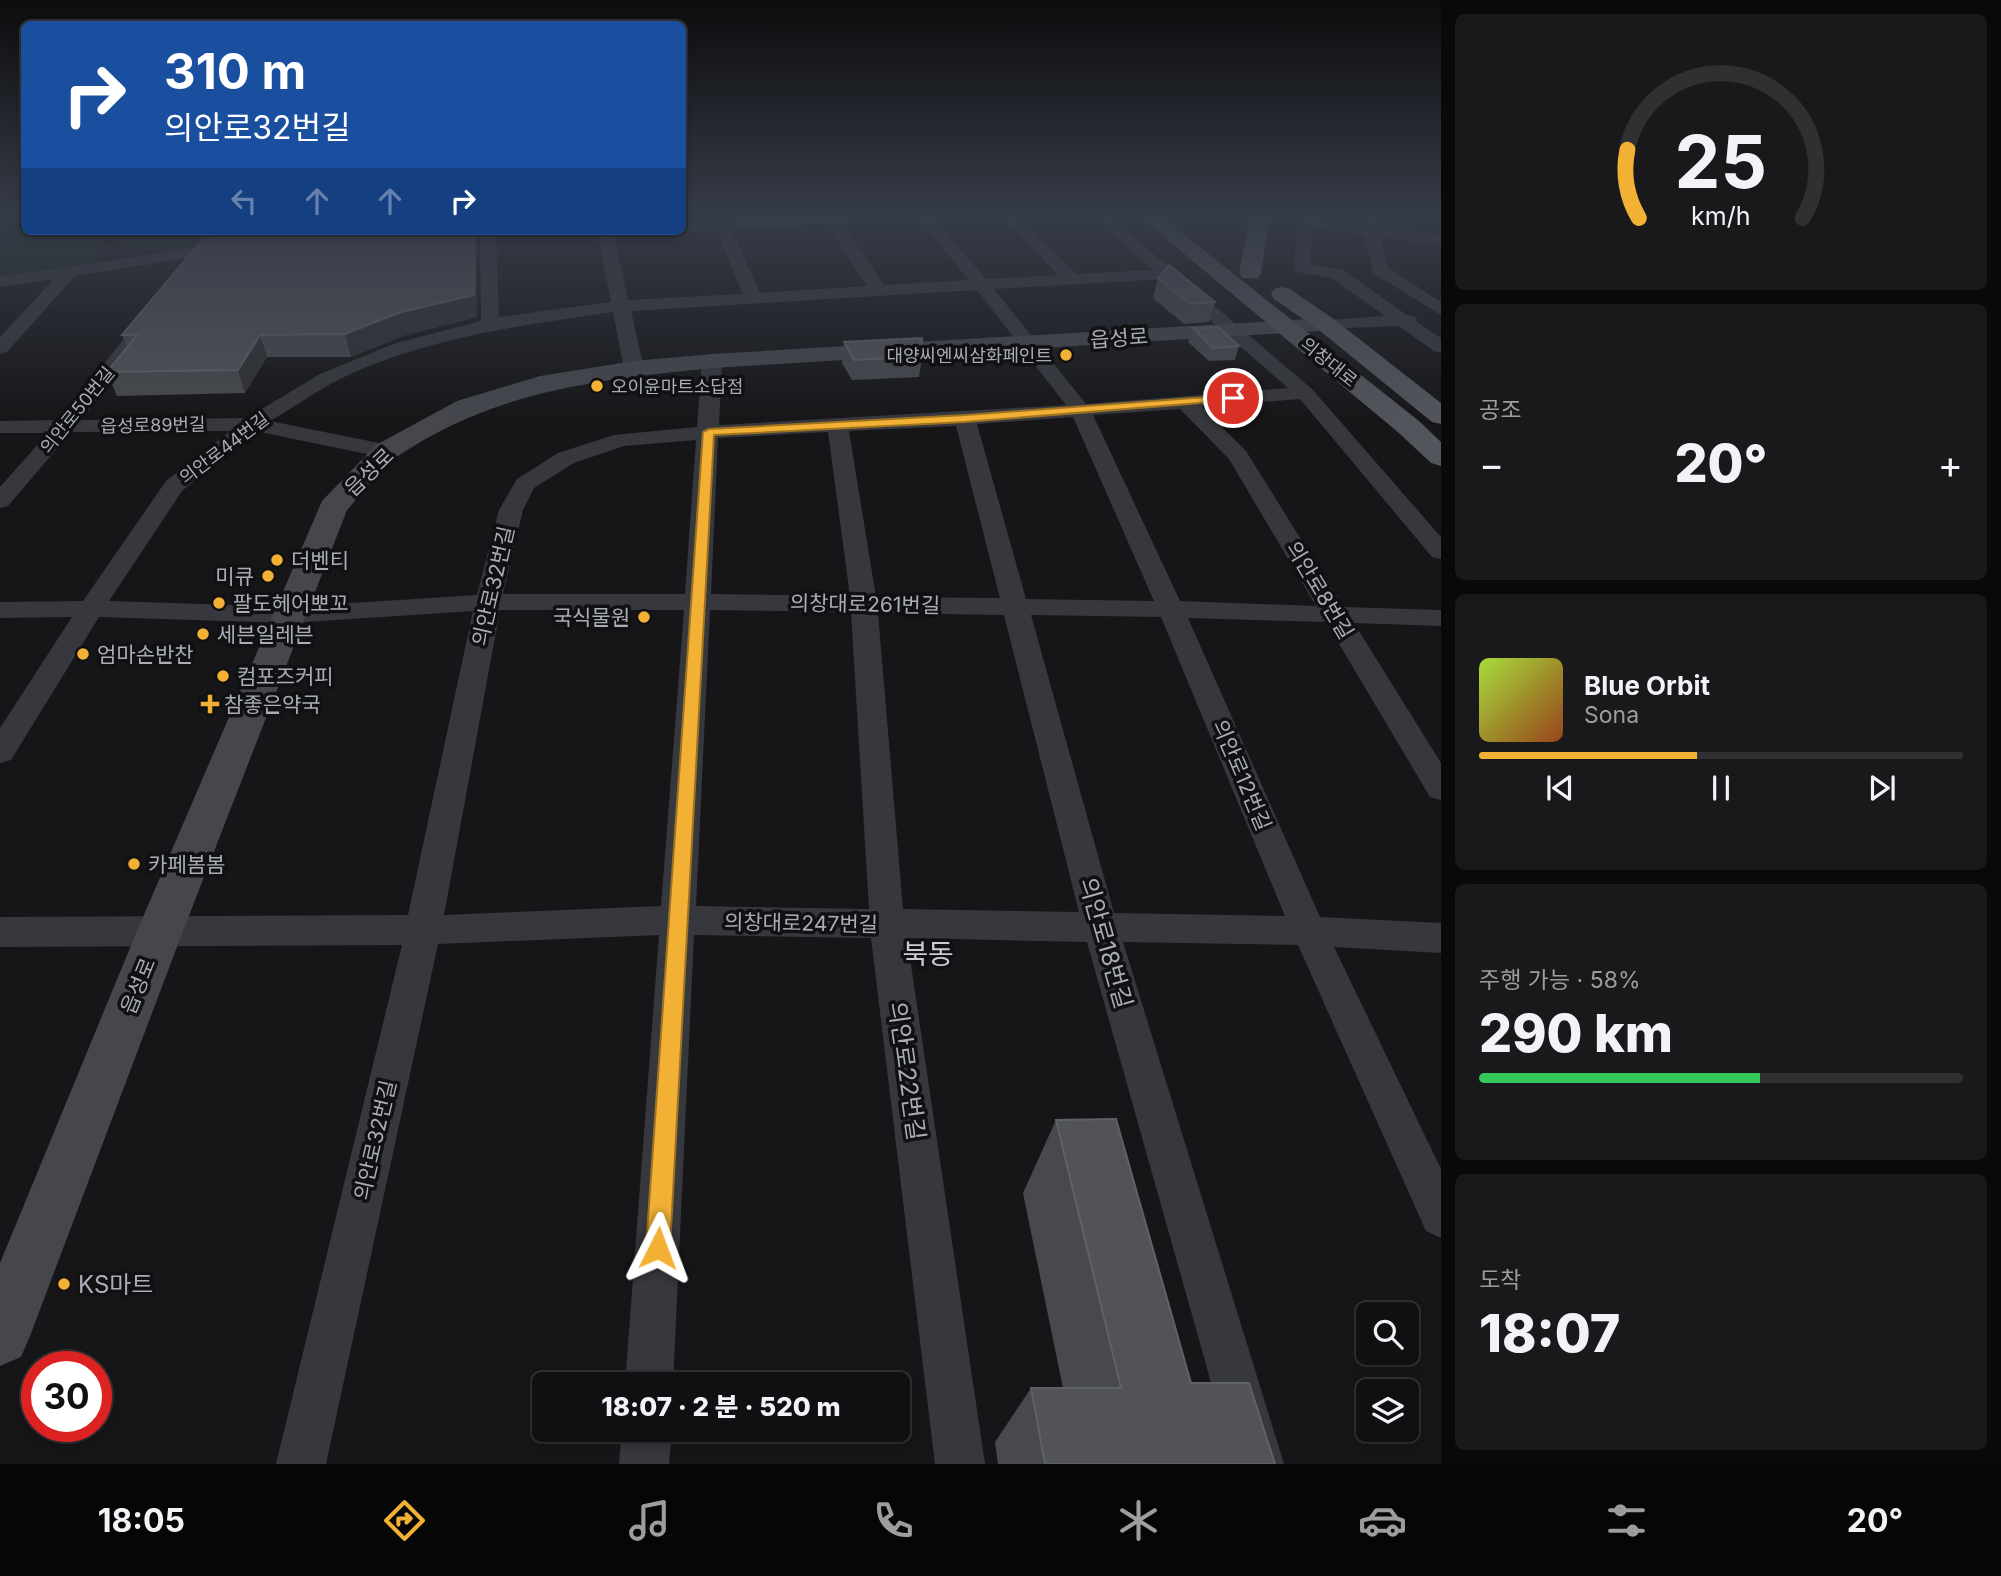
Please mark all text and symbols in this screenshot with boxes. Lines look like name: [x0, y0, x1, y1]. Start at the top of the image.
text: 310 m: [164, 42, 306, 101]
icon: right: [49, 49, 140, 140]
text: 의안로32번길: [164, 108, 350, 147]
text: 25: [1675, 117, 1767, 206]
icon: left: [225, 182, 263, 220]
icon: ahead: [298, 182, 336, 220]
icon: ahead: [371, 182, 409, 220]
icon: right: [444, 182, 482, 220]
text: km/h: [1691, 201, 1751, 231]
street label: 읍성로: [1089, 324, 1149, 352]
street label: 의창대로: [1297, 333, 1361, 391]
place label: 대양씨엔씨삼화페인트: [886, 345, 1052, 366]
marker: 대양씨엔씨삼화페인트: [1058, 347, 1074, 363]
street label: 의안로50번길: [36, 363, 118, 457]
pin: [1203, 368, 1263, 428]
place label: 오이윤마트소답점: [611, 376, 743, 397]
marker: 오이윤마트소답점: [589, 378, 605, 394]
icon: arrive: [1214, 379, 1252, 417]
text: 공조: [1479, 396, 1521, 424]
street label: 의안로44번길: [175, 408, 273, 488]
street label: 읍성로89번길: [100, 414, 206, 436]
text: 20°: [1674, 432, 1768, 495]
text: −: [1479, 441, 1504, 487]
text: +: [1938, 441, 1963, 487]
street label: 읍성로: [339, 443, 399, 501]
street label: 의안로32번길: [467, 524, 519, 648]
street label: 의안로8번길: [1281, 537, 1359, 643]
place label: 더벤티: [291, 548, 349, 573]
marker: 더벤티: [269, 552, 285, 568]
place label: 미큐: [215, 564, 254, 589]
marker: 미큐: [260, 568, 276, 584]
street label: 의창대로261번길: [790, 590, 940, 618]
place label: 팔도헤어뽀꼬: [233, 591, 349, 616]
marker: 팔도헤어뽀꼬: [211, 595, 227, 611]
place label: 국식물원: [553, 605, 630, 630]
marker: 국식물원: [636, 609, 652, 625]
place label: 세븐일레븐: [217, 622, 314, 647]
marker: 세븐일레븐: [195, 626, 211, 642]
place label: 엄마손반찬: [97, 642, 194, 667]
marker: 엄마손반찬: [75, 646, 91, 662]
place label: 컴포즈커피: [237, 664, 334, 689]
marker: 컴포즈커피: [215, 668, 231, 684]
text: Blue Orbit: [1584, 670, 1710, 701]
place label: 참좋은약국: [224, 692, 321, 717]
marker: 참좋은약국: [202, 696, 218, 712]
text: Sona: [1584, 701, 1639, 729]
street label: 의안로12번길: [1207, 716, 1277, 834]
icon: previous: [1541, 769, 1579, 807]
icon: pause: [1702, 769, 1740, 807]
icon: next: [1863, 769, 1901, 807]
place label: 카페봄봄: [148, 852, 225, 877]
marker: 카페봄봄: [126, 856, 142, 872]
street label: 의안로18번길: [1073, 874, 1139, 1012]
street label: 의창대로247번길: [724, 909, 878, 937]
district label: 북동: [902, 937, 954, 971]
street label: 읍성로: [116, 954, 160, 1018]
text: 주행 가능 · 58%: [1479, 966, 1640, 994]
street label: 의안로22번길: [883, 1000, 931, 1142]
text: 290 km: [1479, 1002, 1673, 1065]
street label: 의안로32번길: [349, 1078, 401, 1202]
position arrow: [621, 1211, 695, 1285]
text: 도착: [1479, 1266, 1521, 1294]
place label: KS마트: [78, 1270, 153, 1299]
marker: KS마트: [56, 1276, 72, 1292]
map controls: [1356, 1302, 1419, 1442]
button: search: [1356, 1302, 1419, 1365]
text: 18:07: [1479, 1302, 1620, 1365]
speed limit sign: 30: [21, 1351, 112, 1442]
button: layers: [1356, 1379, 1419, 1442]
text: 18:07 · 2 분 · 520 m: [601, 1391, 841, 1422]
icon: directions: [380, 1496, 429, 1545]
icon: music: [625, 1496, 674, 1545]
icon: phone: [869, 1496, 918, 1545]
icon: climate: [1114, 1496, 1163, 1545]
icon: car: [1358, 1496, 1407, 1545]
icon: filters: [1602, 1496, 1651, 1545]
text: 18:05: [98, 1501, 185, 1540]
text: 20°: [1847, 1501, 1903, 1540]

